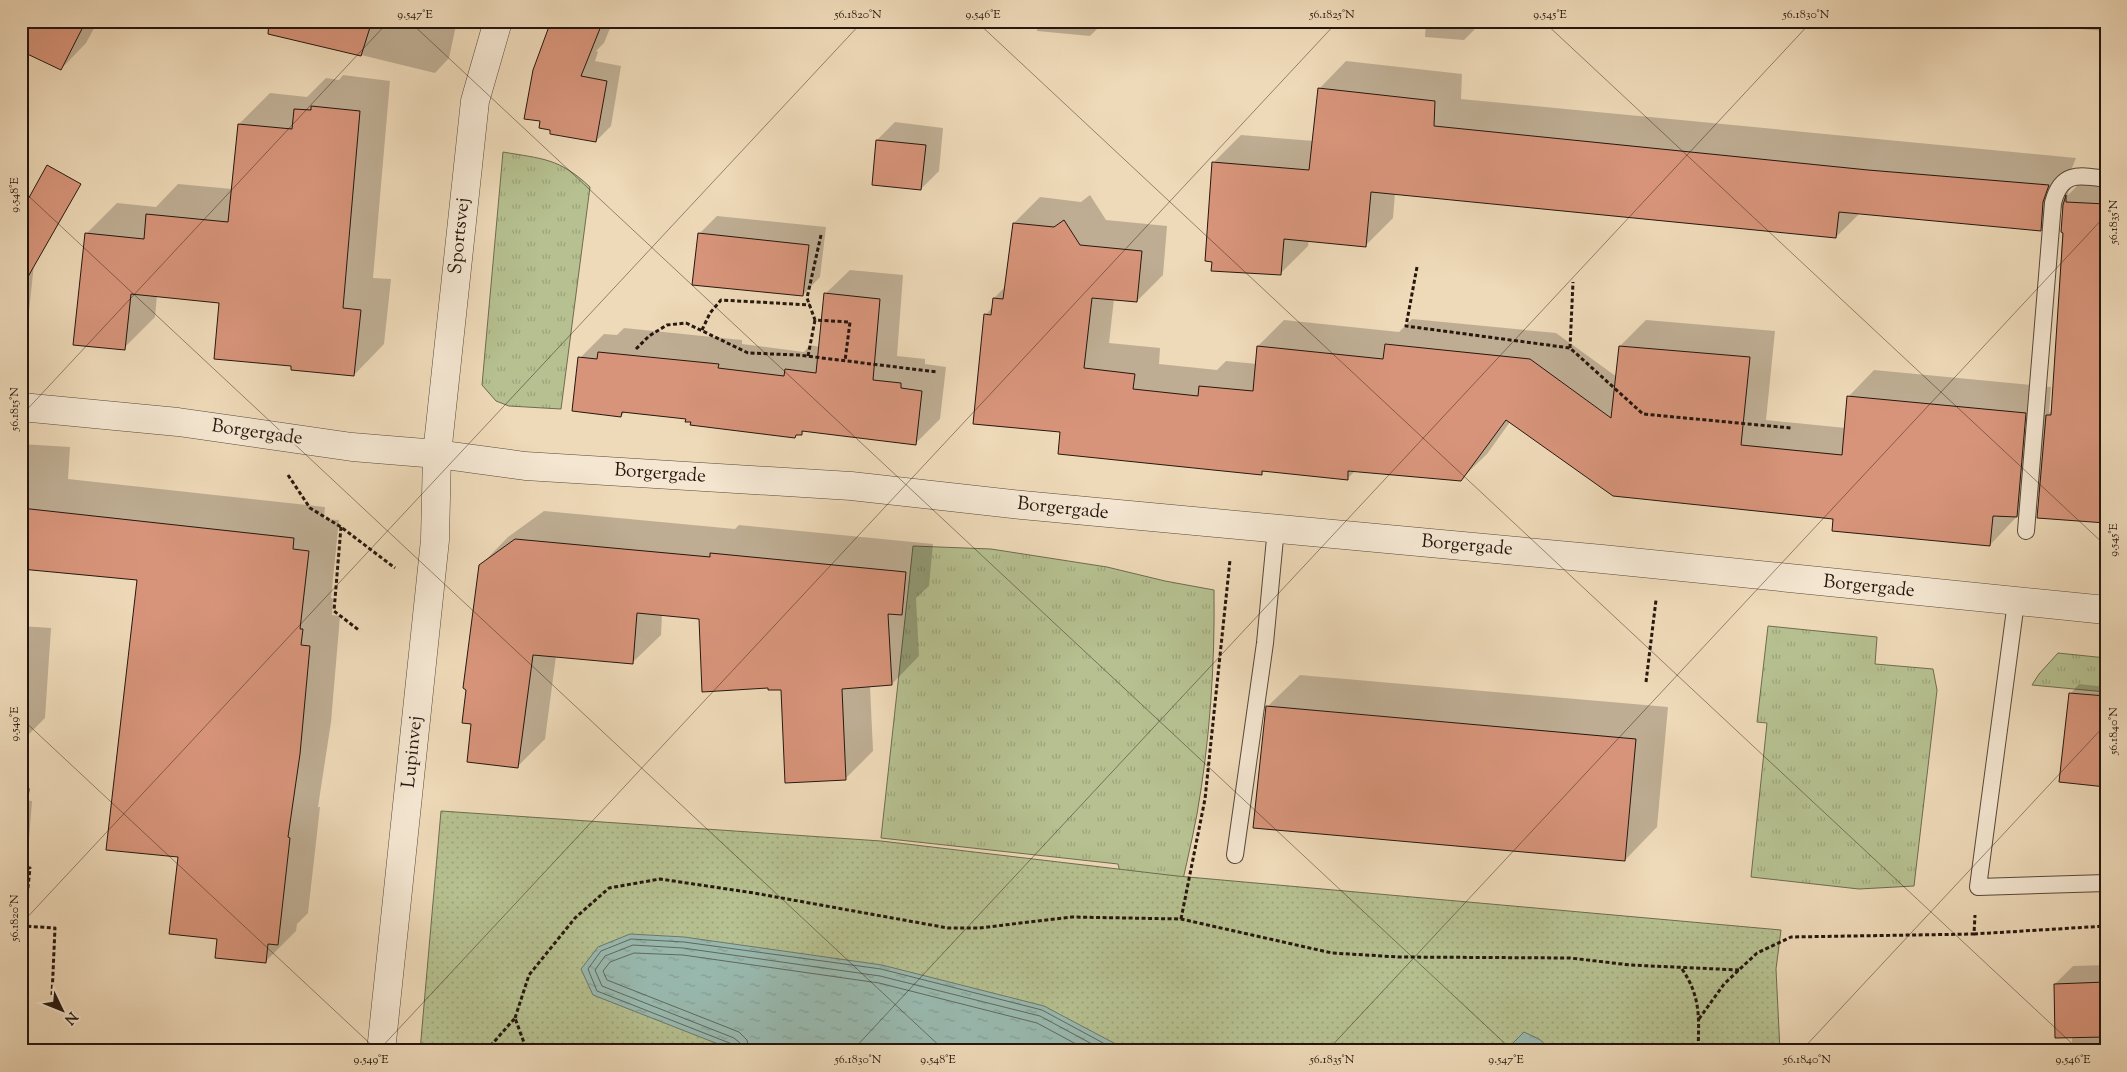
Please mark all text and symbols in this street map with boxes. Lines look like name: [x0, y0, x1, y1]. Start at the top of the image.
text: 9.547°E: [397, 6, 433, 24]
text: 56.1820°N: [833, 6, 882, 24]
text: 9.546°E: [965, 6, 1001, 24]
text: 56.1825°N: [1308, 6, 1355, 24]
text: 9.545°E: [1533, 6, 1567, 24]
text: 56.1830°N: [1782, 6, 1830, 24]
text: 9.548°E: [6, 177, 24, 213]
street label: Sportsvej: [443, 196, 477, 276]
text: 56.1835°N: [2105, 199, 2123, 245]
text: 56.1815°N: [6, 387, 24, 432]
street label: Borgergade: [210, 413, 304, 453]
street label: Borgergade: [613, 457, 707, 491]
street label: Borgergade: [1016, 491, 1110, 527]
text: 9.545°E: [2105, 523, 2123, 557]
street label: Borgergade: [1420, 529, 1514, 563]
street label: Borgergade: [1822, 569, 1916, 605]
text: 9.549°E: [6, 706, 24, 741]
text: 56.1840°N: [2105, 707, 2123, 756]
street label: Lupinvej: [396, 715, 430, 789]
text: 56.1820°N: [6, 894, 24, 943]
north arrow: [38, 984, 88, 1034]
text: N: [59, 1007, 81, 1028]
text: 9.549°E: [354, 1051, 389, 1069]
text: 56.1830°N: [834, 1051, 882, 1069]
text: 9.548°E: [920, 1051, 956, 1069]
text: 56.1835°N: [1309, 1051, 1355, 1069]
text: 9.547°E: [1488, 1051, 1524, 1069]
text: 56.1840°N: [1782, 1051, 1831, 1069]
text: 9.546°E: [2055, 1051, 2091, 1069]

